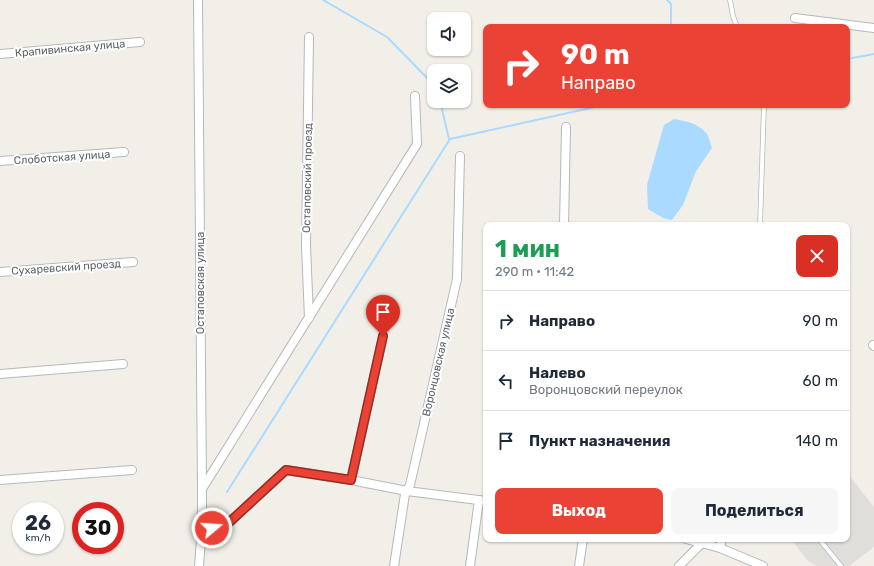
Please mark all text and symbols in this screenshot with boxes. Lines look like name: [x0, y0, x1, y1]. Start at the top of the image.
map controls: [427, 12, 471, 108]
button: sound: [427, 12, 471, 56]
street label: Крапивинская улица: [14, 37, 126, 60]
text: 90 m: [561, 38, 630, 71]
icon: right: [495, 40, 547, 92]
button: layers: [427, 64, 471, 108]
text: Направо: [561, 72, 636, 94]
street label: Остаповский проезд: [300, 122, 315, 233]
street label: Слоботская улица: [13, 148, 111, 167]
street label: Остаповская улица: [194, 232, 207, 334]
text: 1 мин: [495, 235, 560, 263]
button: close: [796, 235, 838, 277]
street label: Сухаревский проезд: [11, 257, 122, 278]
text: 290 m · 11:42: [495, 264, 574, 279]
pin: [366, 295, 400, 336]
icon: arrive: [372, 301, 394, 323]
street label: Воронцовская улица: [420, 307, 457, 418]
icon: right: [495, 310, 517, 332]
text: Направо: [529, 312, 595, 330]
text: 90 m: [803, 312, 838, 330]
text: Налево: [529, 364, 586, 382]
icon: left: [495, 370, 517, 392]
text: 60 m: [802, 372, 838, 390]
text: Воронцовский переулок: [529, 382, 683, 397]
icon: arrive: [495, 430, 517, 452]
text: Пункт назначения: [529, 432, 671, 450]
text: 140 m: [796, 432, 838, 450]
button: Выход: [495, 488, 663, 534]
button: Поделиться: [671, 488, 838, 534]
speed limit sign: 30: [72, 502, 124, 554]
position arrow: [191, 507, 233, 549]
text: 26: [25, 511, 51, 535]
text: km/h: [26, 532, 50, 544]

